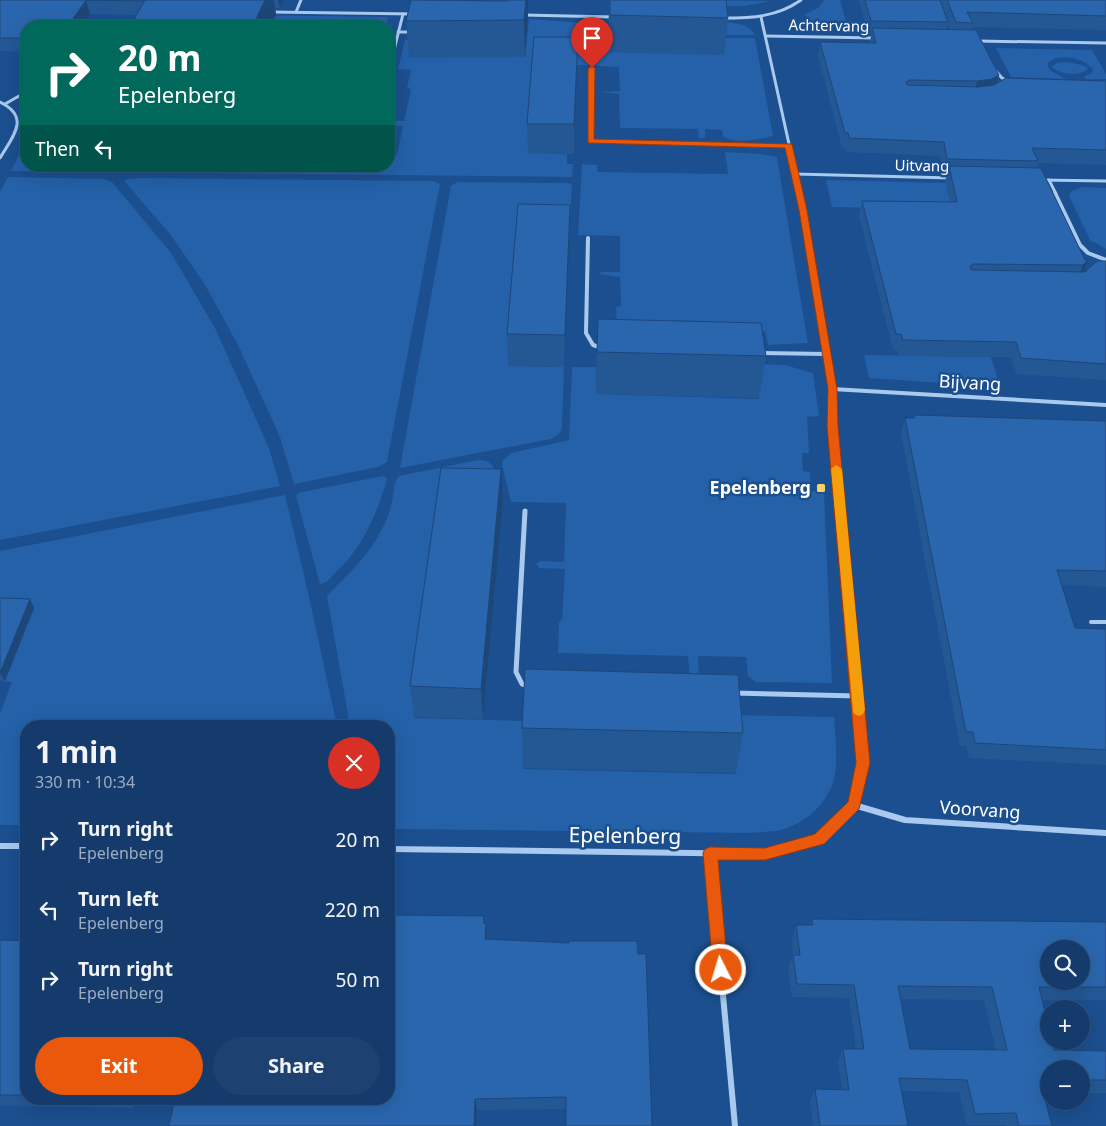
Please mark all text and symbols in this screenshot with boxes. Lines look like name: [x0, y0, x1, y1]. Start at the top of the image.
street label: Achtervang: [789, 14, 870, 36]
pin: [571, 17, 613, 68]
icon: arrive: [578, 24, 606, 52]
text: 20 m: [118, 34, 201, 81]
icon: right: [35, 40, 100, 105]
text: Epelenberg: [118, 79, 236, 109]
icon: left: [90, 135, 118, 163]
text: Then: [35, 136, 80, 162]
street label: Uitvang: [894, 155, 950, 175]
street label: Bijvang: [938, 368, 1002, 396]
place label: Epelenberg: [710, 475, 811, 499]
marker: Epelenberg: [815, 482, 827, 494]
text: 1 min: [35, 731, 118, 772]
button: close: [328, 737, 380, 789]
text: 330 m · 10:34: [35, 771, 135, 793]
street label: Voorvang: [939, 794, 1021, 824]
text: Turn right: [78, 816, 173, 842]
street label: Epelenberg: [568, 820, 682, 850]
icon: right: [35, 826, 63, 854]
text: 20 m: [336, 827, 380, 853]
text: Epelenberg: [78, 842, 164, 864]
text: Turn left: [78, 886, 159, 912]
icon: left: [35, 896, 63, 924]
text: 220 m: [325, 897, 380, 923]
text: Epelenberg: [78, 912, 164, 934]
map controls: [1040, 940, 1090, 1110]
button: search: [1040, 940, 1090, 990]
position arrow: [694, 943, 746, 995]
text: Turn right: [78, 956, 173, 982]
icon: right: [35, 966, 63, 994]
text: 50 m: [336, 967, 380, 993]
text: Epelenberg: [78, 982, 164, 1004]
button: +: [1040, 1000, 1090, 1050]
button: Exit: [35, 1037, 203, 1095]
button: Share: [213, 1037, 380, 1095]
button: −: [1040, 1060, 1090, 1110]

